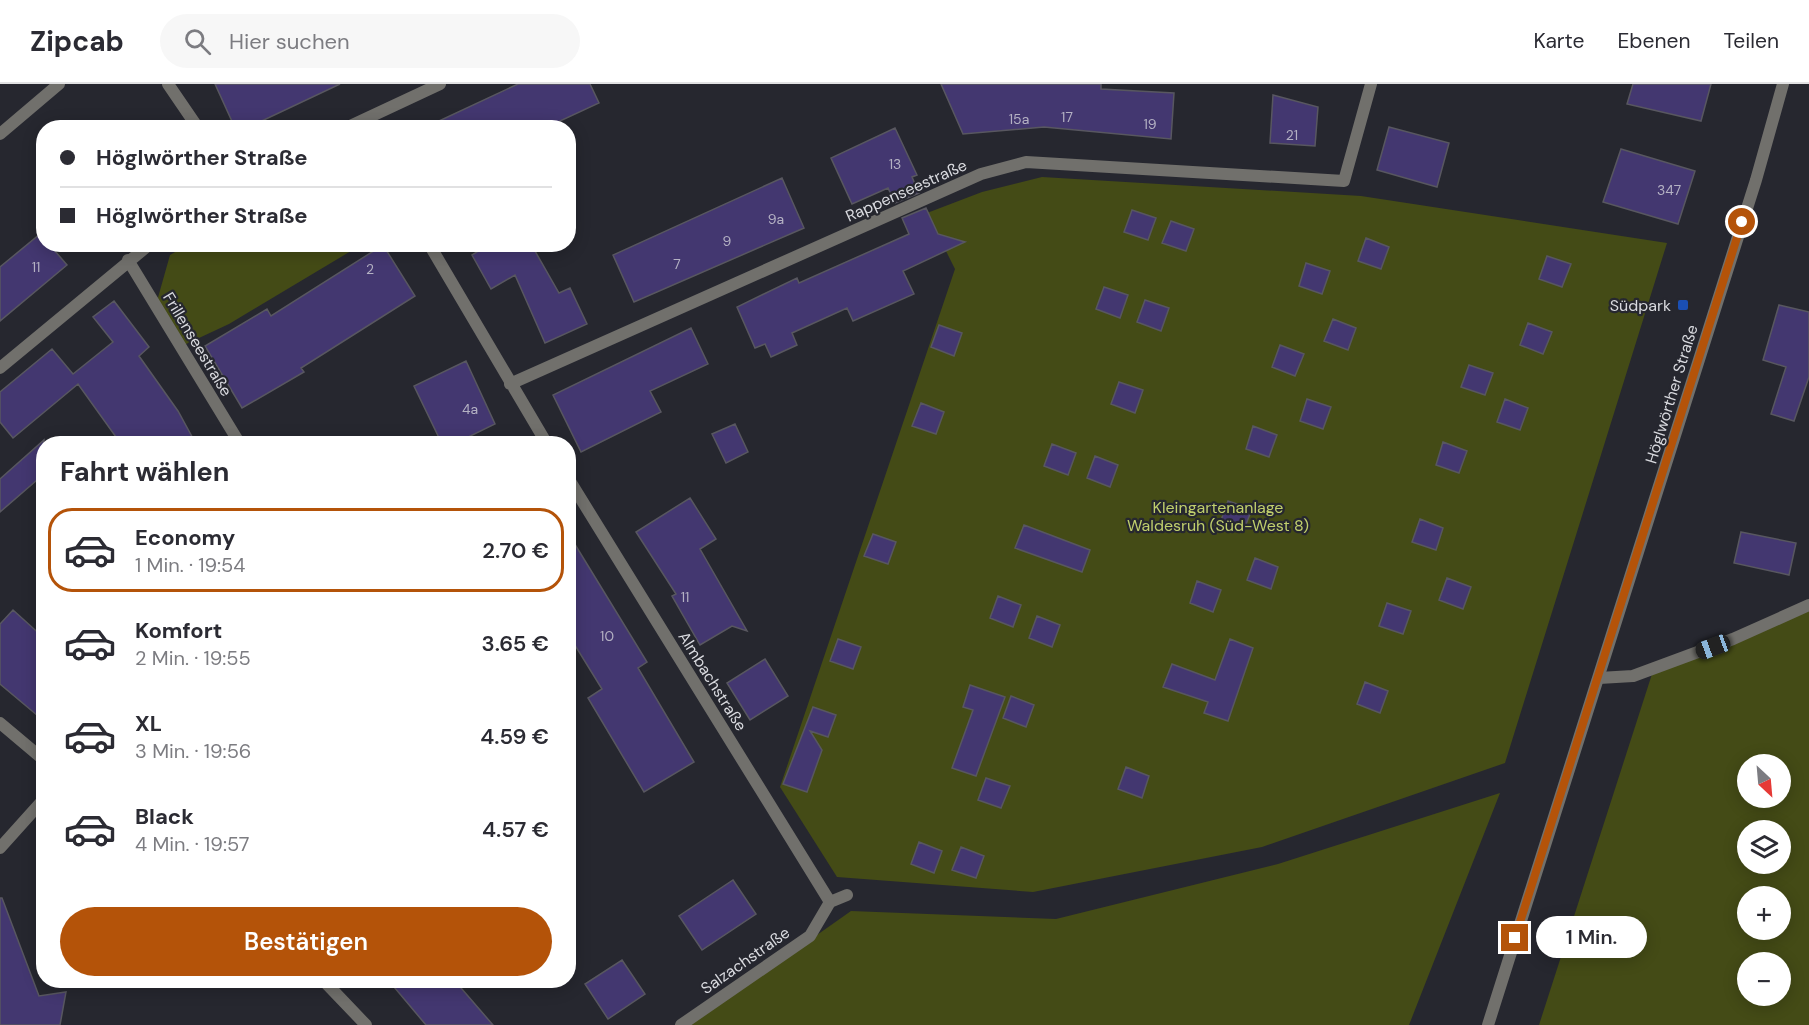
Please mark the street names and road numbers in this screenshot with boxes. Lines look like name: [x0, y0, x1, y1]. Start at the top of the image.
street label: Rappenseestraße: [842, 154, 970, 227]
street label: Frillenseestraße: [158, 288, 237, 400]
street label: Höglwörther Straße: [1640, 322, 1703, 466]
street label: Almbachstraße: [674, 628, 752, 735]
street label: Salzachstraße: [697, 922, 794, 999]

